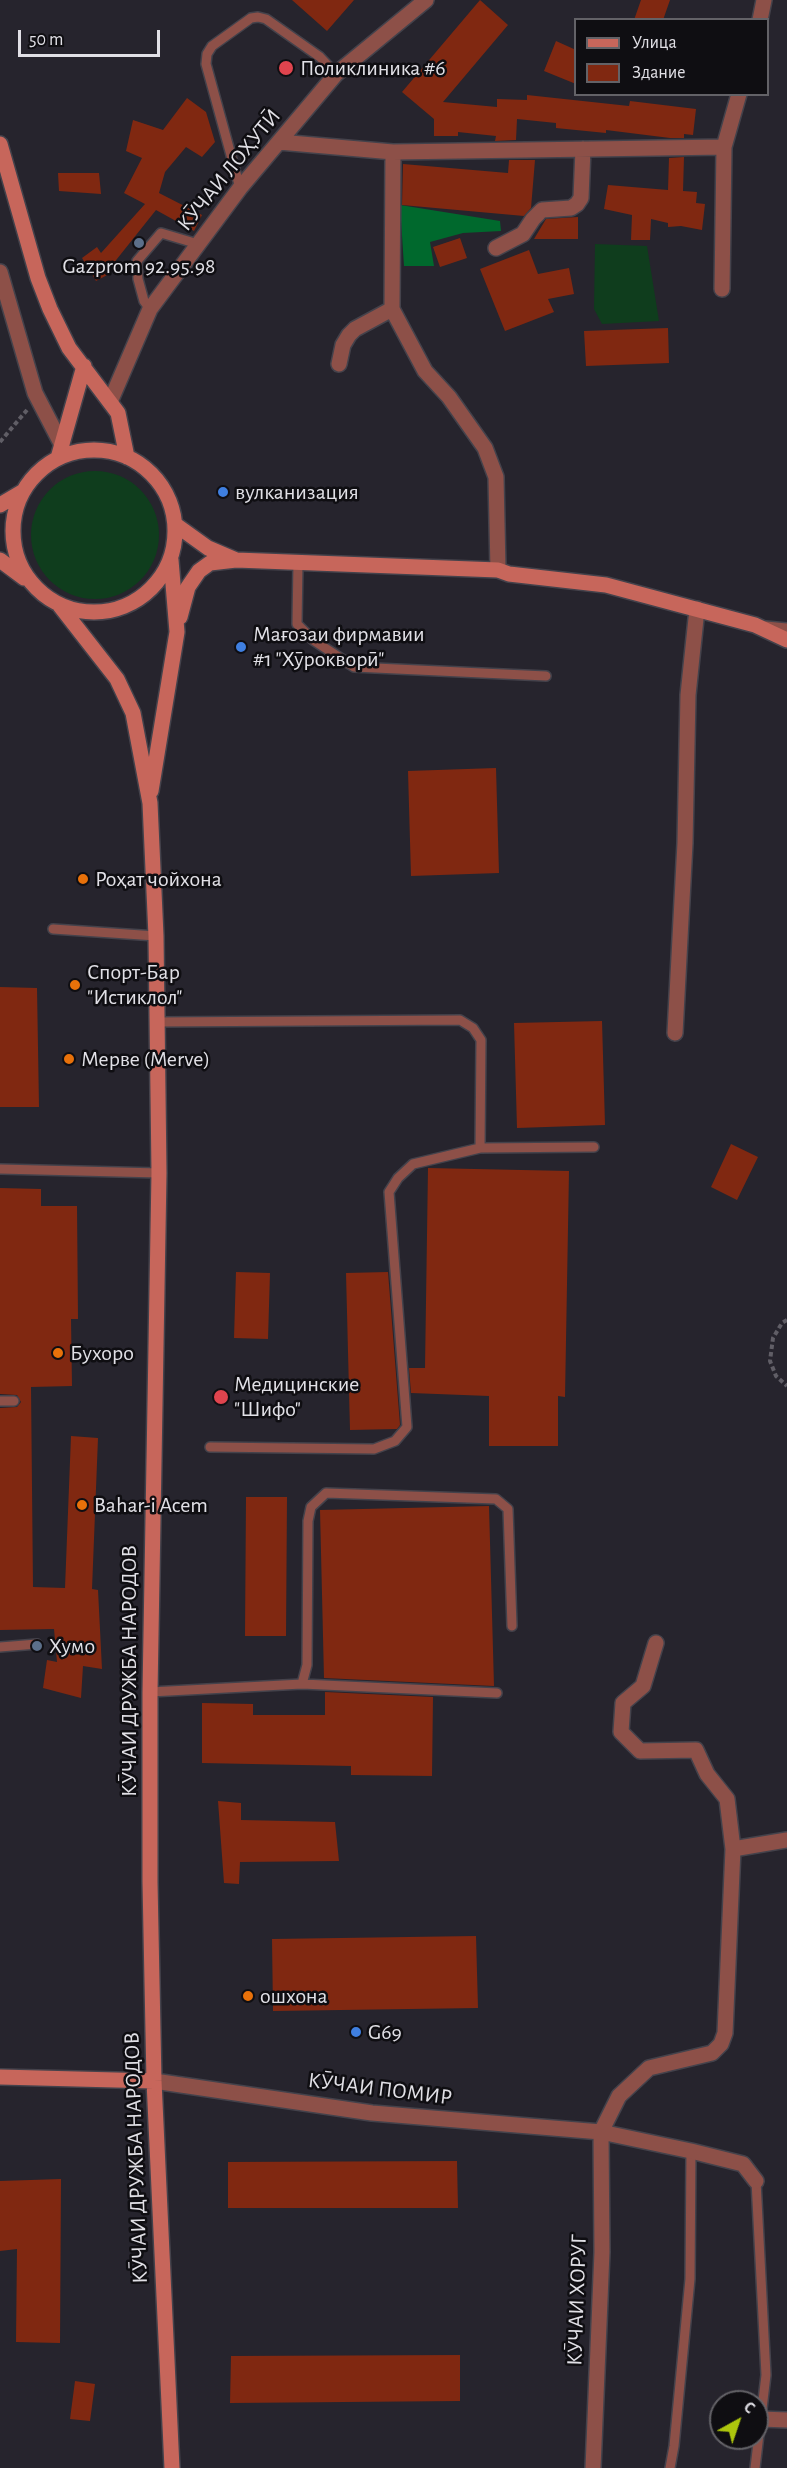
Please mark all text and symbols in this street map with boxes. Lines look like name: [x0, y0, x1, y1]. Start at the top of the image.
scale bar: [21, 18, 164, 56]
legend: [574, 18, 769, 96]
text: 50 m: [29, 31, 63, 49]
text: Улица: [632, 34, 677, 52]
place label: Поликлиника #6: [300, 55, 446, 81]
marker: Поликлиника #6: [277, 59, 295, 77]
text: Здание: [632, 64, 686, 82]
street label: КӮЧАИ ЛОҲУТӢ: [172, 104, 286, 236]
marker: Gazprom 92.95.98: [132, 236, 146, 250]
place label: Gazprom 92.95.98: [63, 253, 215, 279]
place label: вулканизация: [235, 479, 359, 505]
marker: вулканизация: [216, 485, 230, 499]
place label: Мағозаи фирмавии #1 "Хӯрокворӣ": [253, 621, 425, 672]
marker: Мағозаи фирмавии #1 "Хӯрокворӣ": [234, 640, 248, 654]
place label: Роҳат чойхона: [95, 866, 222, 892]
marker: Роҳат чойхона: [76, 872, 90, 886]
place label: Спорт-Бар "Истиклол": [87, 959, 182, 1010]
marker: Спорт-Бар "Истиклол": [68, 978, 82, 992]
place label: Мерве (Merve): [81, 1046, 210, 1072]
marker: Мерве (Merve): [62, 1052, 76, 1066]
place label: Бухоро: [70, 1340, 134, 1366]
marker: Бухоро: [51, 1346, 65, 1360]
place label: Медицинские "Шифо": [234, 1371, 359, 1422]
marker: Медицинские "Шифо": [212, 1388, 230, 1406]
place label: Bahar-i Acem: [94, 1492, 208, 1518]
marker: Bahar-i Acem: [75, 1498, 89, 1512]
street label: КӮЧАИ ДРУЖБА НАРОДОВ: [116, 1545, 142, 1797]
place label: Хумо: [49, 1633, 95, 1659]
marker: Хумо: [30, 1639, 44, 1653]
place label: ошхона: [260, 1983, 328, 2009]
marker: ошхона: [241, 1989, 255, 2003]
place label: G69: [368, 2019, 402, 2045]
marker: G69: [349, 2025, 363, 2039]
street label: КӮЧАИ ДРУЖБА НАРОДОВ: [118, 2032, 154, 2284]
street label: КӮЧАИ ПОМИР: [307, 2067, 453, 2111]
street label: КӮЧАИ ХОРУГ: [562, 2234, 592, 2366]
north arrow: [709, 2390, 769, 2450]
text: С: [741, 2399, 758, 2417]

